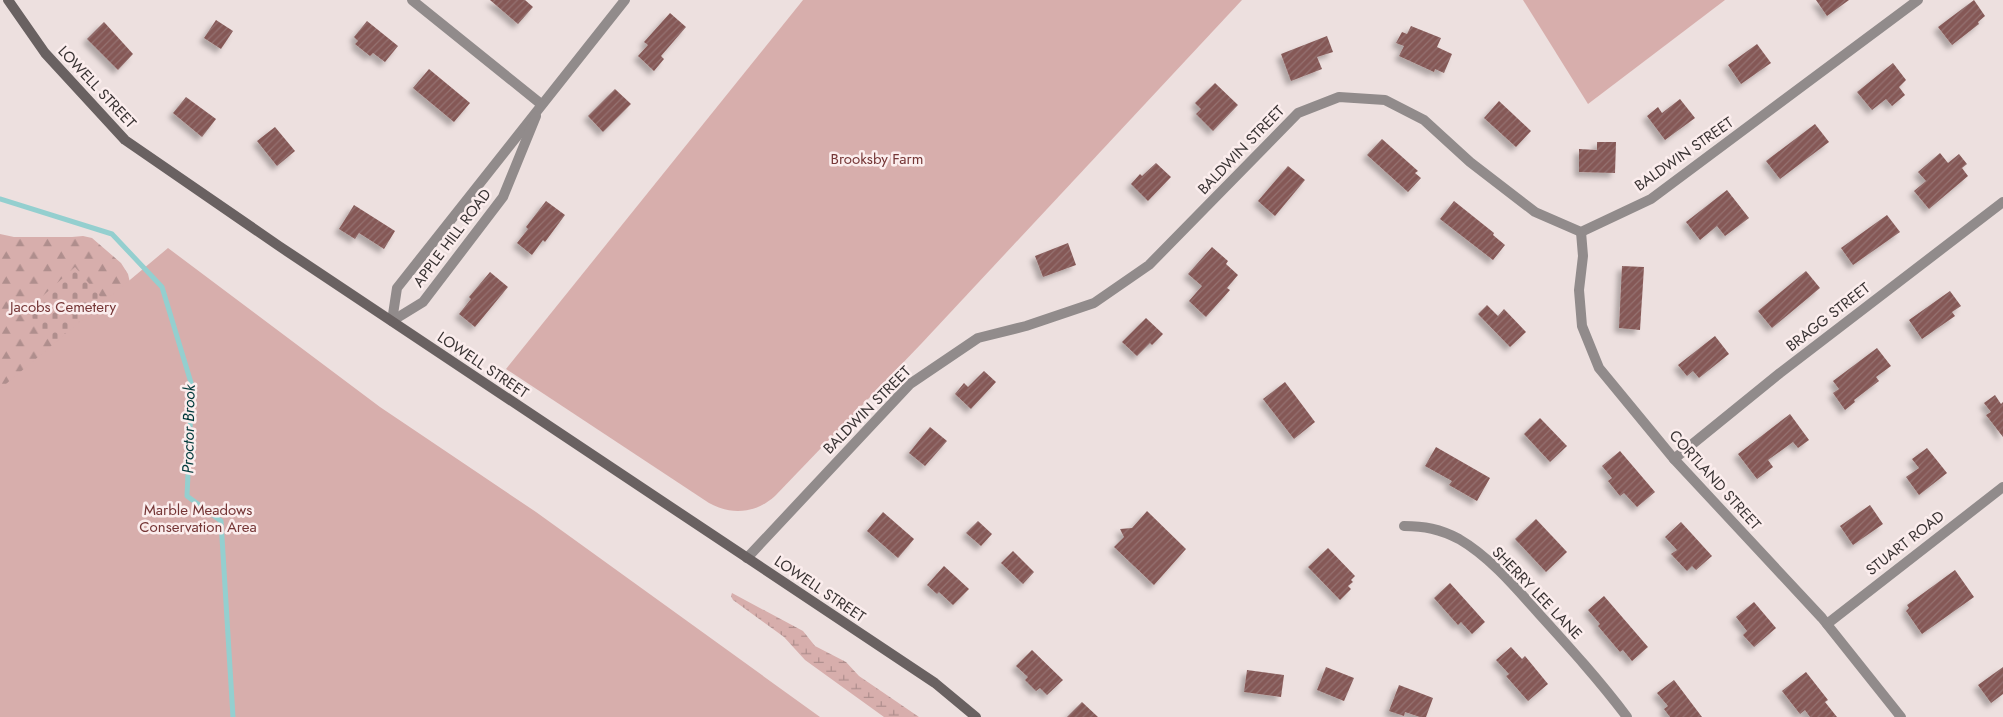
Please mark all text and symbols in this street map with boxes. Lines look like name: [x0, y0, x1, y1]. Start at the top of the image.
street label: LOWELL STREET: [53, 41, 141, 133]
street label: BALDWIN STREET: [1193, 101, 1289, 199]
street label: BALDWIN STREET: [1630, 112, 1738, 196]
park label: Brooksby Farm: [831, 148, 923, 170]
street label: APPLE HILL ROAD: [408, 184, 496, 292]
street label: BRAGG STREET: [1781, 277, 1875, 357]
park label: Jacobs Cemetery: [8, 296, 117, 318]
street label: LOWELL STREET: [433, 326, 533, 404]
street label: BALDWIN STREET: [818, 361, 916, 459]
water label: Proctor Brook: [176, 383, 201, 474]
street label: CORTLAND STREET: [1664, 425, 1766, 535]
park label: Marble Meadows Conservation Area: [139, 499, 257, 538]
street label: STUART ROAD: [1861, 505, 1949, 581]
street label: SHERRY LEE LANE: [1487, 542, 1587, 644]
street label: LOWELL STREET: [770, 550, 870, 628]

